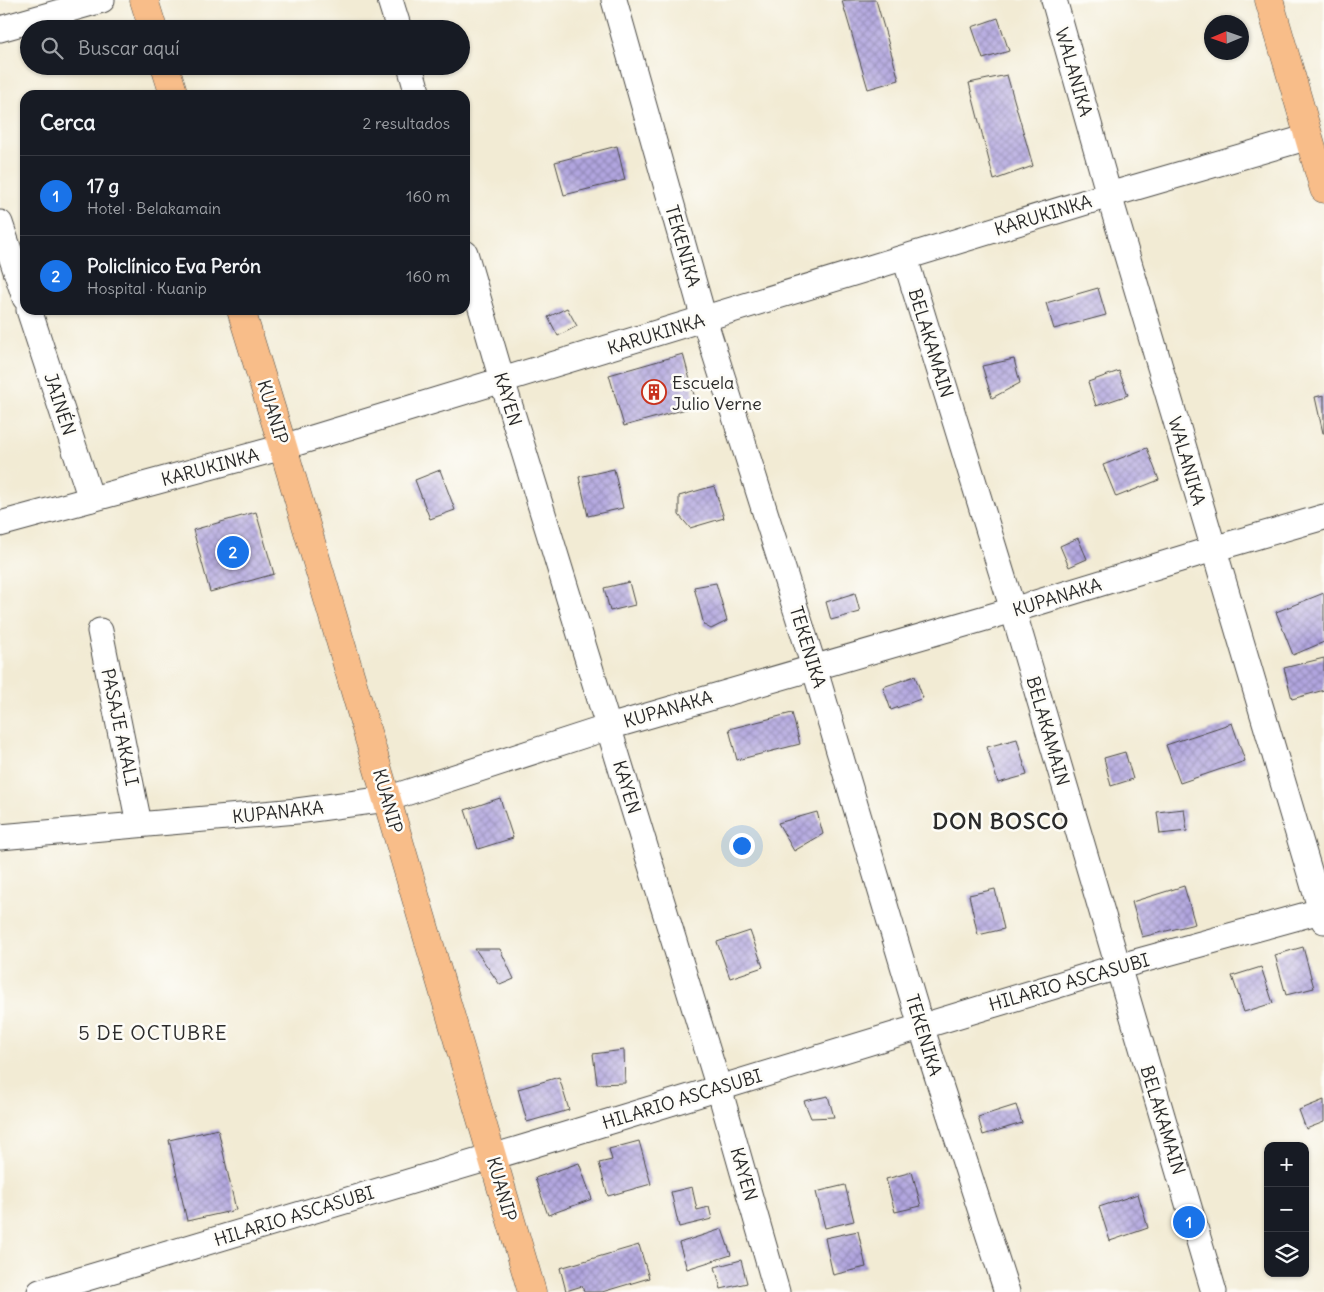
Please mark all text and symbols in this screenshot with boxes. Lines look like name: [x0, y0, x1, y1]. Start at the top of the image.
north arrow: [1204, 15, 1249, 60]
search box: [20, 20, 470, 75]
street label: WALANIKA: [1050, 25, 1098, 119]
icon: search: [38, 34, 66, 62]
text: Buscar aquí: [78, 36, 179, 60]
text: Cerca: [40, 109, 95, 136]
text: 2 resultados: [362, 113, 450, 133]
text: 17 g: [87, 174, 119, 198]
text: 1: [53, 186, 59, 206]
text: 160 m: [406, 186, 450, 206]
street label: KARUKINKA: [992, 189, 1094, 241]
text: Hotel · Belakamain: [87, 198, 221, 218]
street label: TEKENIKA: [660, 202, 706, 290]
text: Policlínico Eva Perón: [87, 254, 261, 278]
text: 2: [52, 266, 60, 286]
text: 160 m: [406, 266, 450, 286]
text: Hospital · Kuanip: [87, 278, 207, 298]
street label: BELAKAMAIN: [904, 286, 958, 400]
street label: KARUKINKA: [605, 308, 707, 360]
street label: KAYEN: [489, 369, 527, 429]
street label: JAINÉN: [39, 370, 81, 438]
place label: Escuela Julio Verne: [672, 371, 762, 415]
street label: KUANIP: [252, 377, 294, 447]
building icon: Escuela Julio Verne: [641, 379, 667, 405]
street label: WALANIKA: [1163, 414, 1211, 508]
street label: KARUKINKA: [158, 443, 262, 491]
pin: 2: [217, 533, 249, 571]
street label: KUPANAKA: [1010, 573, 1104, 621]
street label: TEKENIKA: [785, 603, 831, 691]
street label: PASAJE AKALI: [96, 666, 144, 788]
street label: BELAKAMAIN: [1021, 674, 1075, 788]
street label: KUPANAKA: [621, 685, 715, 733]
street label: KAYEN: [608, 757, 646, 817]
street label: KUANIP: [368, 766, 408, 836]
street label: KUPANAKA: [231, 796, 325, 828]
district label: DON BOSCO: [933, 807, 1069, 835]
your location: [729, 833, 755, 859]
street label: HILARIO ASCASUBI: [986, 948, 1152, 1016]
street label: TEKENIKA: [901, 991, 947, 1079]
district label: 5 DE OCTUBRE: [78, 1020, 228, 1045]
street label: BELAKAMAIN: [1136, 1063, 1190, 1177]
street label: HILARIO ASCASUBI: [599, 1064, 765, 1134]
map controls: [1264, 1142, 1309, 1277]
button: +: [1264, 1142, 1309, 1187]
street label: KAYEN: [725, 1144, 763, 1204]
street label: KUANIP: [482, 1154, 522, 1224]
street label: HILARIO ASCASUBI: [211, 1181, 377, 1251]
button: −: [1264, 1187, 1309, 1232]
pin: 1: [1173, 1203, 1205, 1241]
button: layers: [1264, 1232, 1309, 1277]

